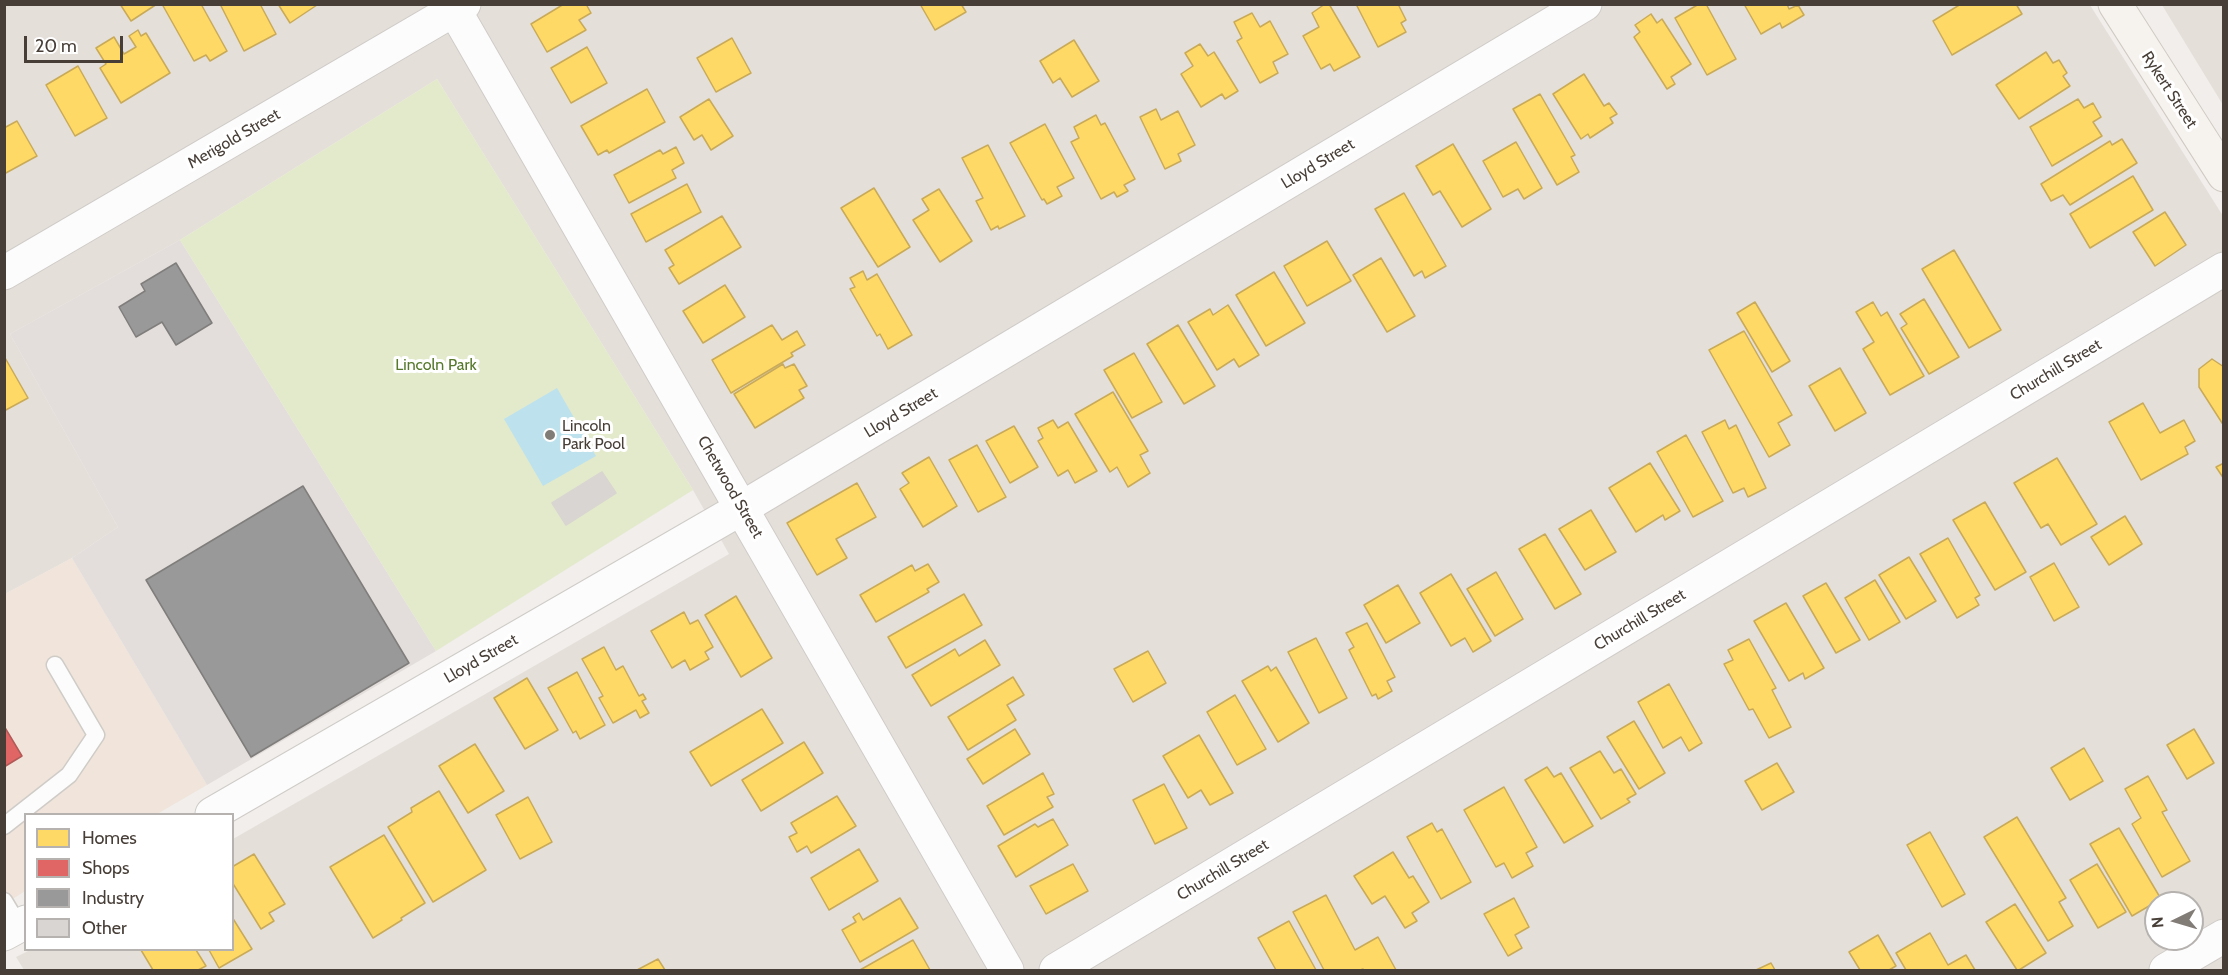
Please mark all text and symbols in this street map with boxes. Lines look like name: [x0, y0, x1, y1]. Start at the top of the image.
scale bar: [27, 24, 126, 62]
text: 20 m: [35, 35, 77, 57]
street label: Rykert Street: [2137, 48, 2201, 132]
street label: Merigold Street: [184, 105, 284, 173]
street label: Lloyd Street: [1278, 135, 1358, 193]
street label: Churchill Street: [2007, 335, 2105, 405]
park label: Lincoln Park: [395, 355, 477, 375]
street label: Lloyd Street: [861, 384, 941, 442]
place label: Lincoln Park Pool: [562, 416, 625, 454]
marker: Lincoln Park Pool: [543, 428, 557, 442]
street label: Chetwood Street: [693, 432, 767, 542]
street label: Churchill Street: [1591, 585, 1689, 655]
street label: Lloyd Street: [441, 630, 521, 688]
legend: [24, 813, 234, 951]
text: Homes: [82, 827, 137, 849]
street label: Churchill Street: [1174, 835, 1272, 905]
text: Shops: [82, 857, 130, 879]
text: Industry: [82, 887, 144, 909]
north arrow: [2144, 891, 2204, 951]
text: N: [2148, 916, 2168, 929]
text: Other: [82, 917, 127, 939]

